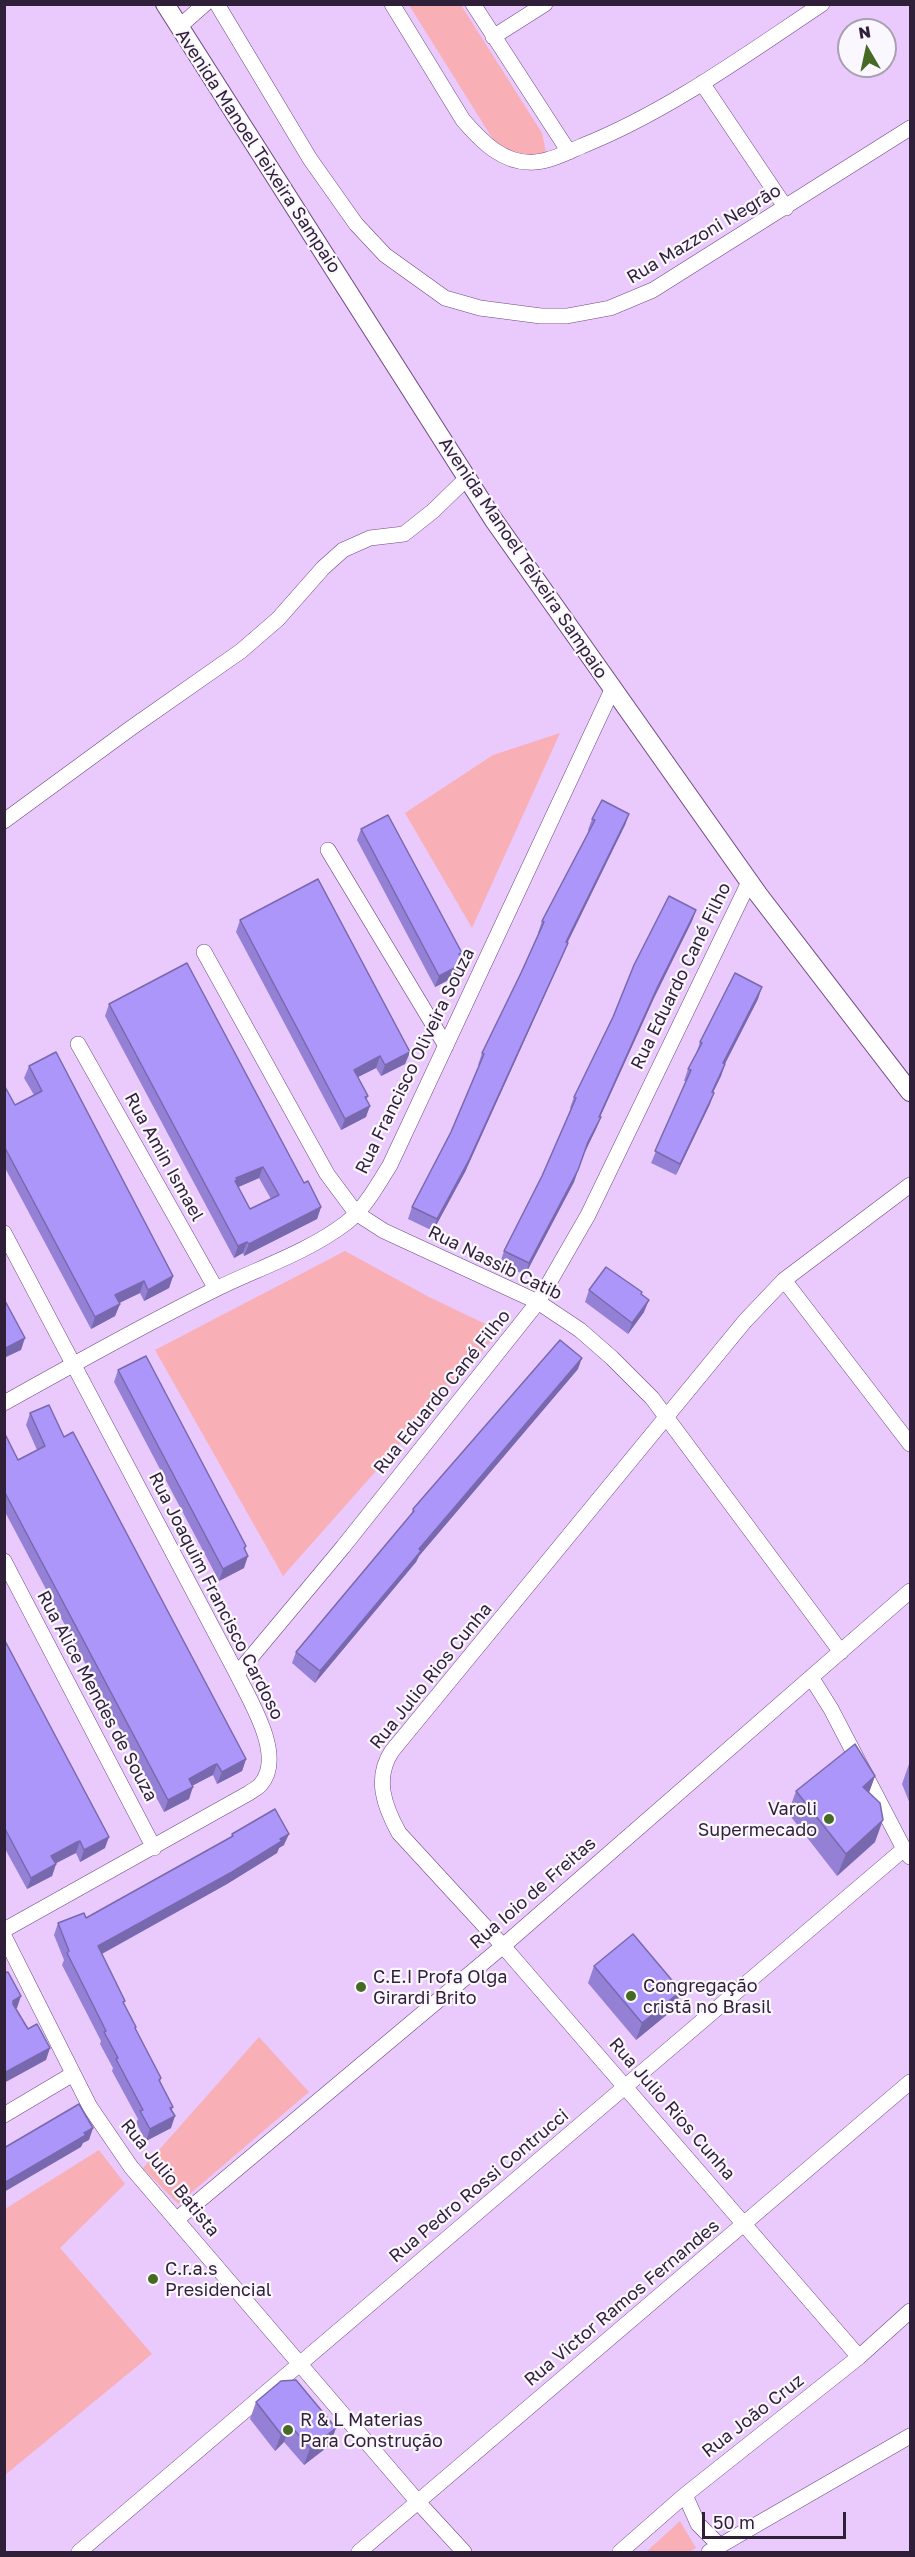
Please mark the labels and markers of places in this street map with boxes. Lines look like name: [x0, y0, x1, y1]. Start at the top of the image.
place label: Varoli Supermecado: [698, 1798, 817, 1840]
marker: Varoli Supermecado: [822, 1812, 836, 1826]
place label: C.E.I Profª Olga Girardi Brito: [373, 1966, 507, 2008]
place label: Congregação cristã no Brasil: [643, 1975, 772, 2018]
marker: C.E.I Profª Olga Girardi Brito: [354, 1980, 368, 1994]
marker: Congregação cristã no Brasil: [624, 1989, 638, 2003]
place label: C.r.a.s Presidencial: [165, 2258, 272, 2300]
marker: C.r.a.s Presidencial: [146, 2272, 160, 2286]
place label: R & L Materias Para Construção: [300, 2409, 443, 2452]
marker: R & L Materias Para Construção: [281, 2423, 295, 2437]

